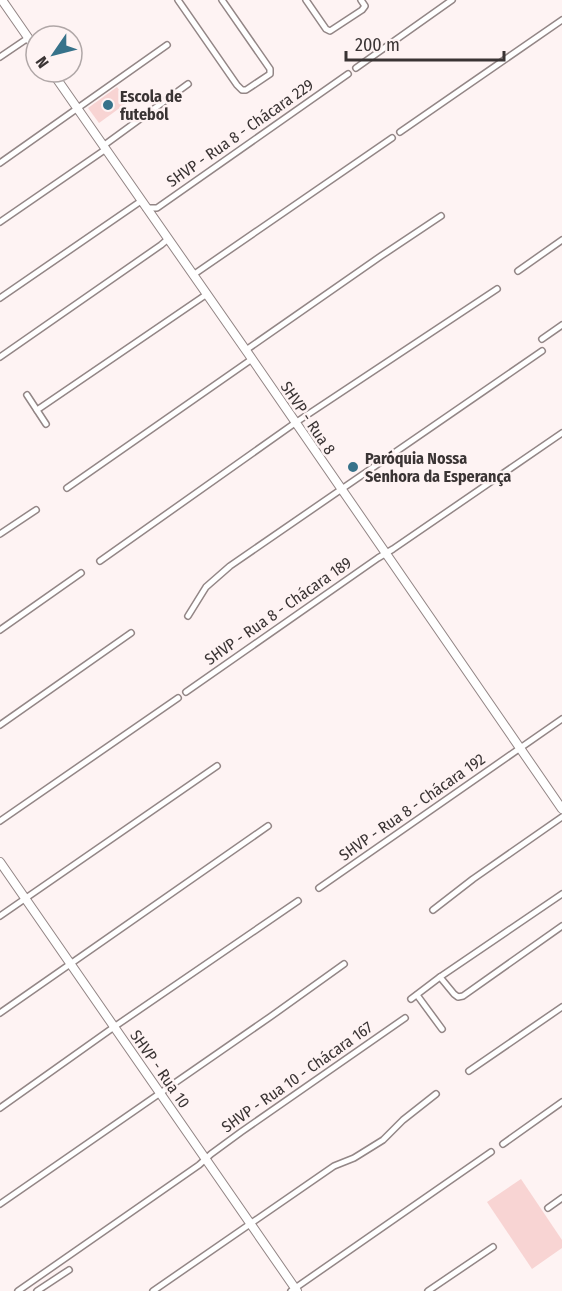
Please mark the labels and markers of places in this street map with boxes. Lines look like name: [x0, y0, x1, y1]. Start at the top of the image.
place label: Escola de futebol: [120, 87, 182, 124]
marker: Escola de futebol: [101, 98, 115, 112]
place label: Paróquia Nossa Senhora da Esperança: [365, 449, 511, 487]
marker: Paróquia Nossa Senhora da Esperança: [346, 460, 360, 474]

